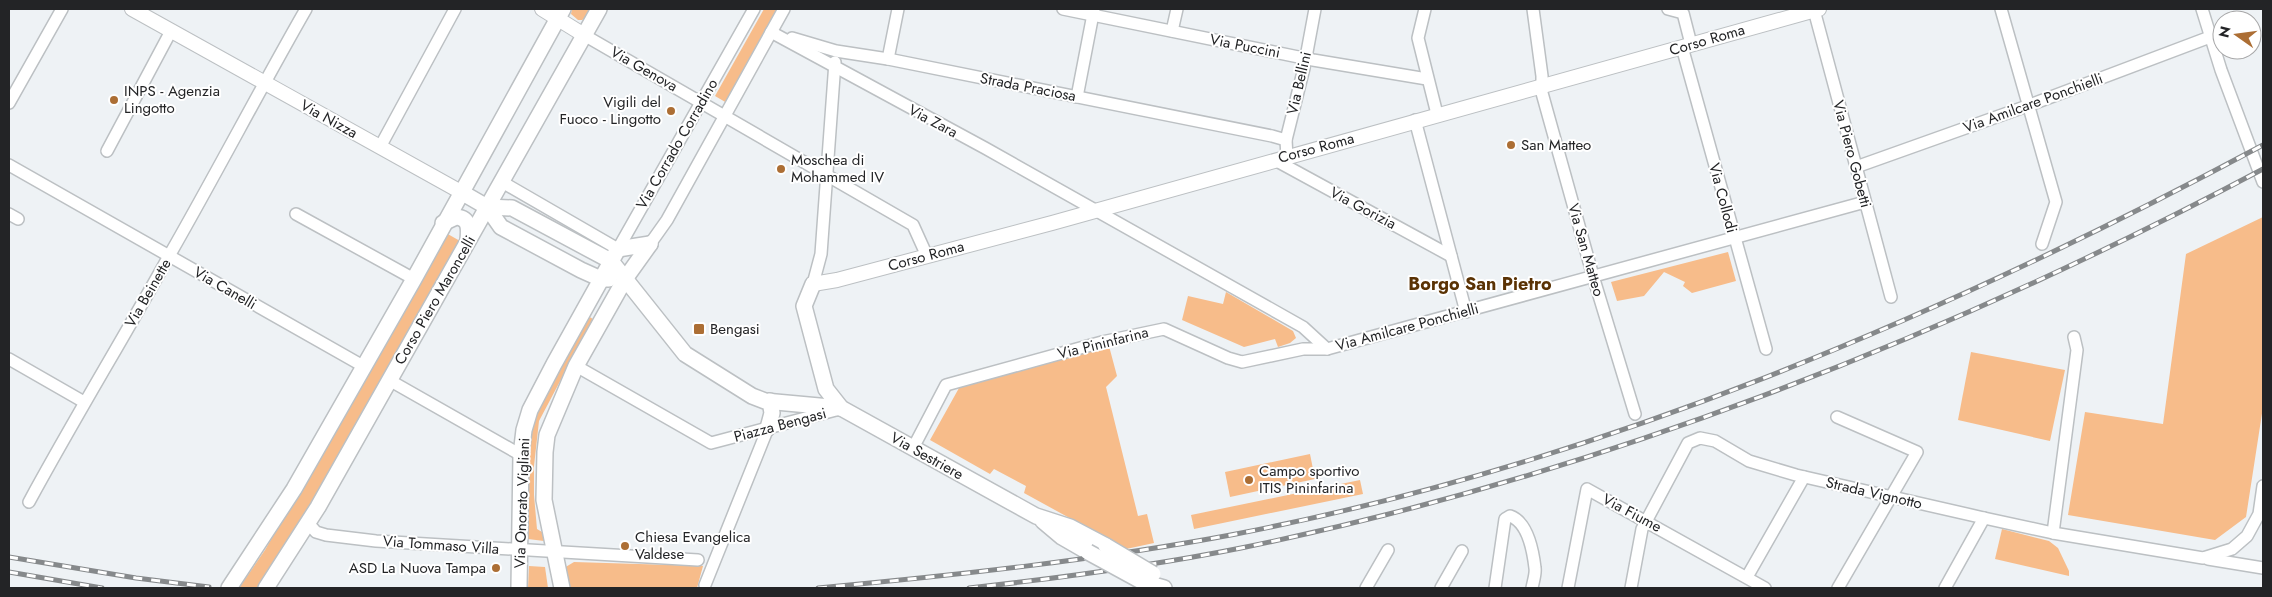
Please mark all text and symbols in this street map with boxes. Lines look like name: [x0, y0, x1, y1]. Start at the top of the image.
north arrow: [2212, 10, 2262, 60]
street label: Corso Roma: [1667, 19, 1747, 61]
text: N: [2213, 24, 2235, 40]
street label: Via Puccini: [1208, 28, 1282, 64]
street label: Via Genova: [606, 41, 682, 97]
street label: Via Bellini: [1281, 49, 1317, 117]
street label: Strada Praciosa: [978, 67, 1078, 107]
street label: Via Amilcare Ponchielli: [1960, 67, 2106, 139]
street label: Via Corrado Corradino: [631, 75, 723, 213]
place label: INPS - Agenzia Lingotto: [124, 80, 220, 119]
place label: Vigili del Fuoco - Lingotto: [560, 91, 661, 130]
marker: INPS - Agenzia Lingotto: [108, 94, 120, 106]
street label: Via Nizza: [296, 94, 362, 144]
street label: Via Piero Gobetti: [1827, 98, 1877, 210]
street label: Via Zara: [904, 99, 962, 143]
marker: Vigili del Fuoco - Lingotto: [665, 105, 677, 117]
street label: Corso Roma: [1276, 127, 1356, 169]
place label: San Matteo: [1521, 134, 1591, 156]
marker: San Matteo: [1505, 139, 1517, 151]
place label: Moschea di Mohammed IV: [791, 149, 884, 188]
street label: Via Collodi: [1703, 161, 1743, 235]
marker: Moschea di Mohammed IV: [775, 163, 787, 175]
street label: Via Gorizia: [1326, 181, 1400, 235]
street label: Via San Matteo: [1562, 201, 1610, 299]
street label: Corso Piero Maroncelli: [389, 231, 481, 369]
street label: Corso Roma: [886, 235, 966, 277]
street label: Via Beinette: [119, 254, 177, 331]
street label: Via Canelli: [189, 261, 261, 315]
district label: Borgo San Pietro: [1408, 271, 1552, 297]
street label: Via Amilcare Ponchielli: [1333, 297, 1481, 357]
place label: Bengasi: [710, 318, 760, 340]
street label: Via Pininfarina: [1055, 321, 1151, 365]
marker: Bengasi: [692, 322, 706, 336]
street label: Piazza Bengasi: [731, 402, 829, 448]
street label: Via Sestriere: [886, 427, 968, 485]
street label: Via Onorato Vigliani: [509, 437, 535, 569]
place label: Campo sportivo ITIS Pininfarina: [1259, 460, 1359, 499]
street label: Strada Vignotto: [1824, 471, 1924, 515]
marker: Campo sportivo ITIS Pininfarina: [1243, 474, 1255, 486]
street label: Via Fiume: [1598, 488, 1666, 538]
place label: Chiesa Evangelica Valdese: [635, 526, 751, 565]
street label: Via Tommaso Villa: [382, 530, 500, 560]
marker: Chiesa Evangelica Valdese: [619, 540, 631, 552]
place label: ASD La Nuova Tampa: [349, 557, 486, 579]
marker: ASD La Nuova Tampa: [490, 562, 502, 574]

